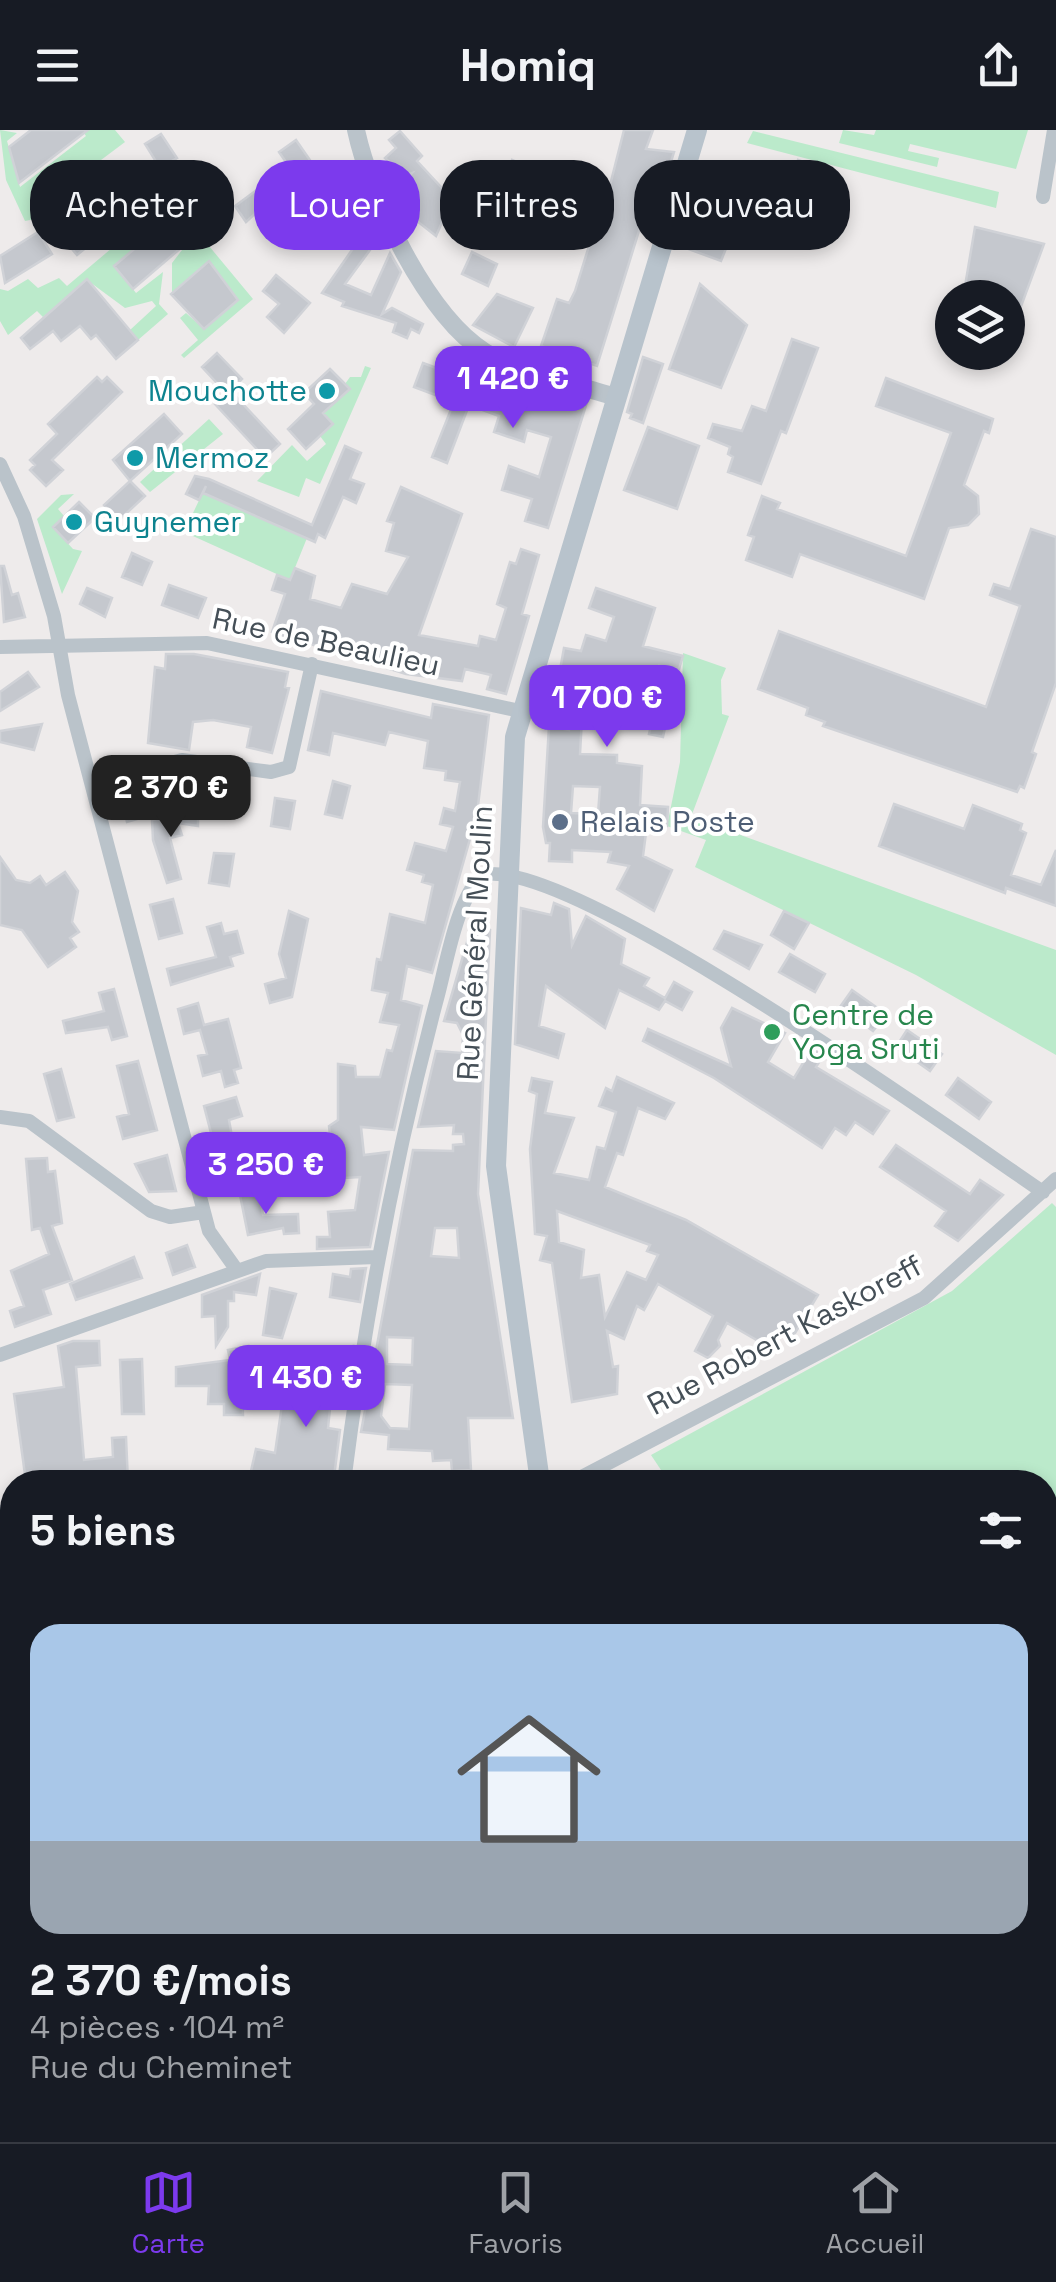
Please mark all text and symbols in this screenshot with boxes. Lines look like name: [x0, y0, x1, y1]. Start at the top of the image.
text: Homiq: [460, 37, 596, 94]
icon: menu: [30, 38, 85, 93]
icon: share: [971, 38, 1026, 93]
chip: Acheter: [30, 160, 234, 250]
chip: Louer: [254, 160, 420, 250]
chip: Filtres: [440, 160, 614, 250]
chip: Nouveau: [634, 160, 850, 250]
map controls: [935, 280, 1025, 370]
button: layers: [935, 280, 1025, 370]
pin: 1 420 €: [421, 346, 605, 431]
text: 1 420 €: [457, 358, 569, 398]
place label: Mouchotte: [148, 371, 307, 410]
marker: Mouchotte: [316, 380, 338, 402]
place label: Mermoz: [155, 438, 269, 477]
marker: Mermoz: [124, 447, 146, 469]
place label: Guynemer: [94, 502, 242, 541]
marker: Guynemer: [63, 511, 85, 533]
street label: Rue de Beaulieu: [209, 598, 443, 685]
pin: 1 700 €: [515, 665, 699, 750]
text: 1 700 €: [551, 677, 663, 717]
pin: 2 370 €: [79, 755, 263, 840]
text: 2 370 €: [114, 767, 228, 807]
place label: Relais Poste: [580, 802, 755, 841]
street label: Rue Général Moulin: [448, 804, 501, 1082]
marker: Relais Poste: [549, 811, 571, 833]
place label: Centre de Yoga Sruti: [792, 995, 940, 1068]
marker: Centre de Yoga Sruti: [761, 1021, 783, 1043]
pin: 3 250 €: [174, 1132, 358, 1217]
text: 3 250 €: [208, 1144, 324, 1184]
street label: Rue Robert Kaskoreff: [640, 1245, 929, 1424]
pin: 1 430 €: [214, 1345, 398, 1430]
text: 1 430 €: [250, 1357, 362, 1397]
icon: filters: [973, 1503, 1028, 1558]
text: 5 biens: [30, 1504, 176, 1557]
icon: home: [439, 1689, 619, 1869]
text: 2 370 €/mois: [30, 1954, 292, 2007]
text: 4 pièces · 104 m²: [30, 2007, 284, 2047]
text: Rue du Cheminet: [30, 2047, 292, 2087]
tab: Carte: [132, 2165, 205, 2261]
tab: Favoris: [468, 2165, 563, 2261]
tab: Accueil: [826, 2165, 924, 2261]

